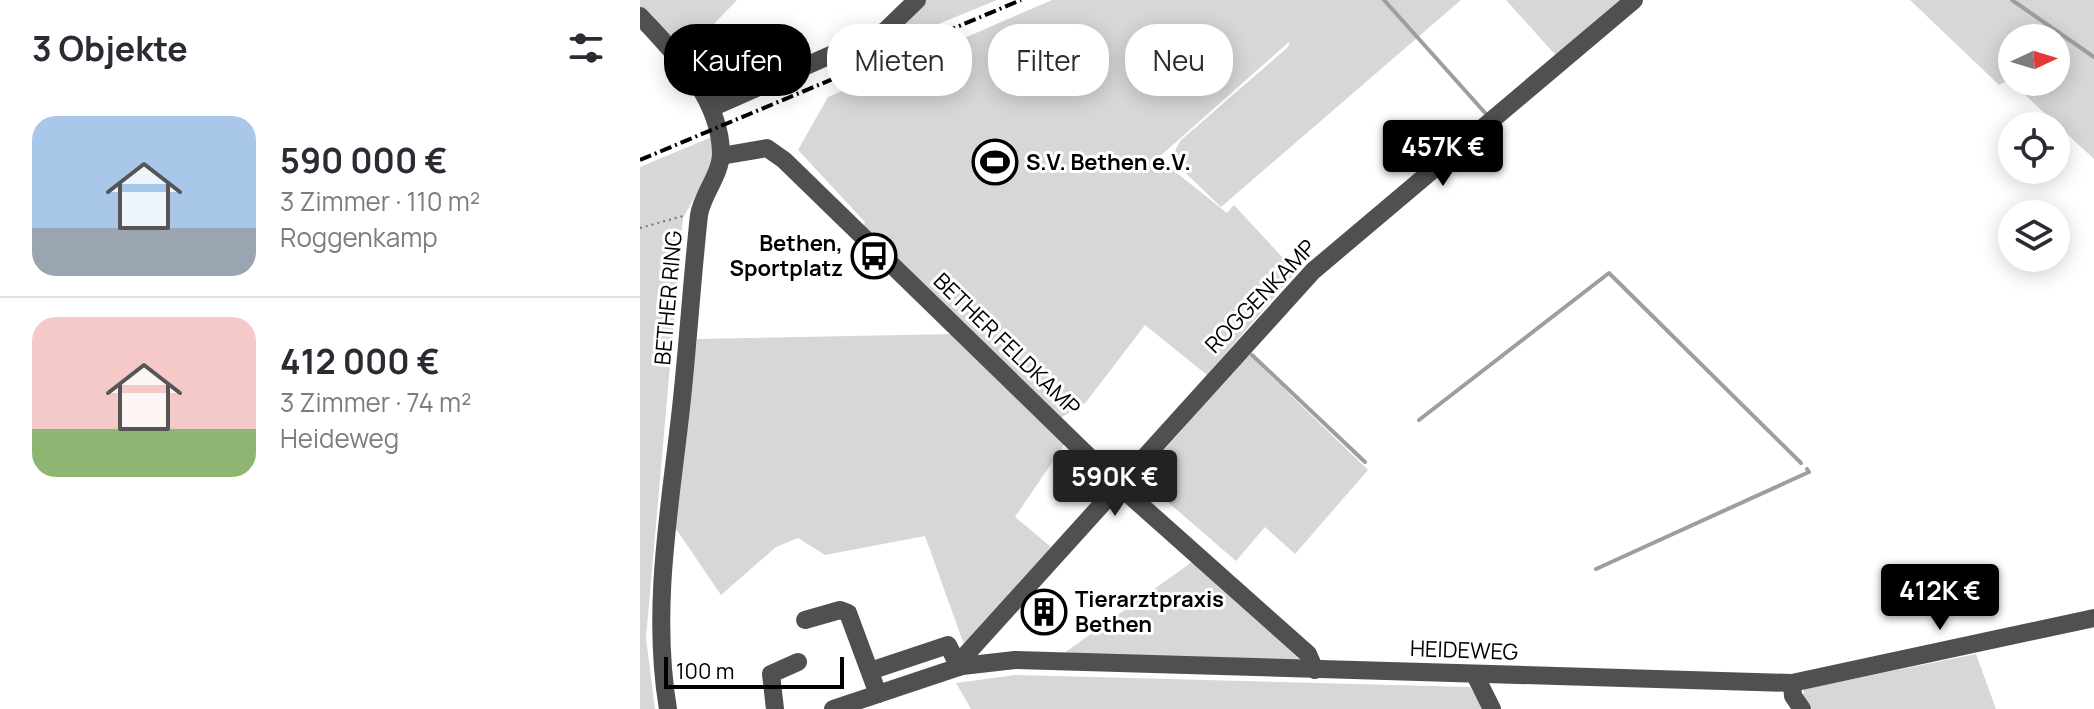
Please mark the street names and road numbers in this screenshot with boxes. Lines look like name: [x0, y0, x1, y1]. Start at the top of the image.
street label: BETHER RING: [647, 230, 689, 366]
street label: ROGGENKAMP: [1198, 233, 1322, 359]
street label: BETHER FELDKAMP: [927, 266, 1087, 422]
street label: HEIDEWEG: [1409, 633, 1519, 667]

